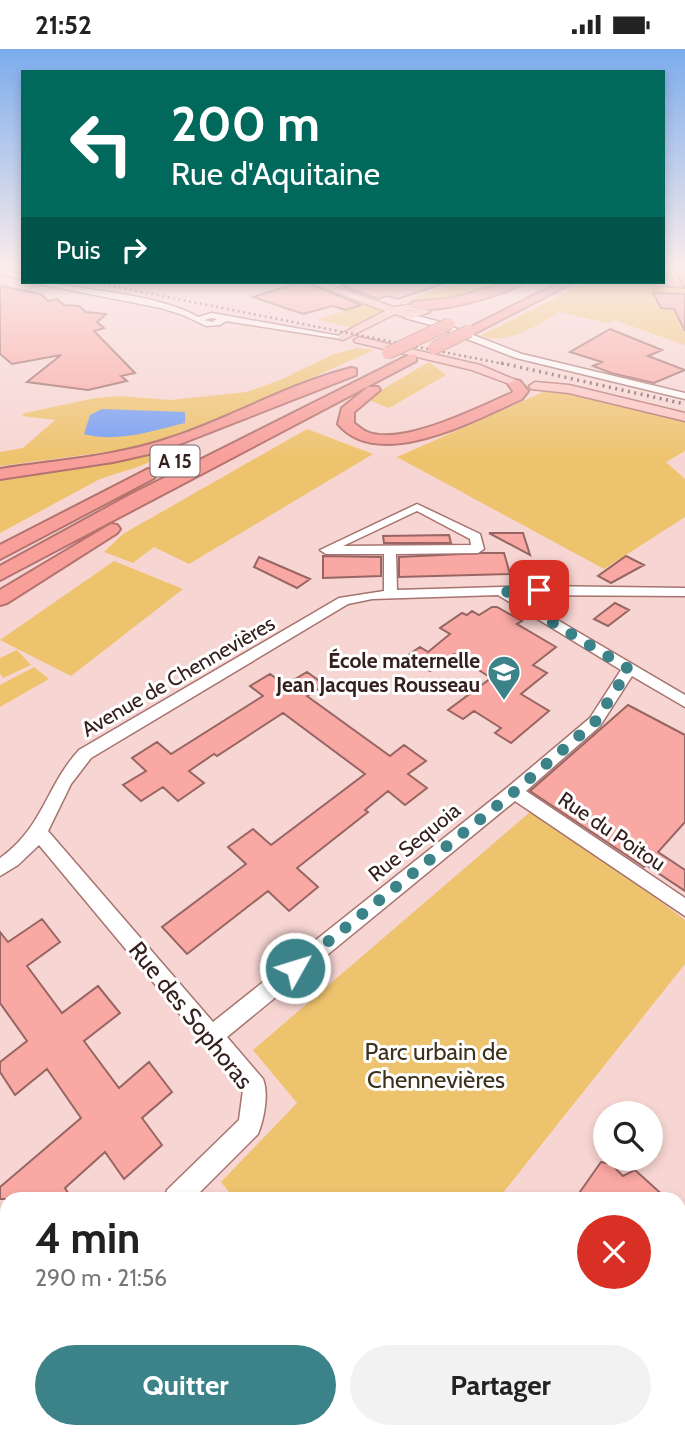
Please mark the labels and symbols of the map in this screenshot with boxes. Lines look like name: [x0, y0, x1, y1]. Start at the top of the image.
road number: A 15: [150, 445, 200, 477]
pin: [509, 560, 569, 620]
street label: Avenue de Chennevières: [77, 610, 279, 742]
place label: École maternelle Jean Jacques Rousseau: [275, 648, 480, 697]
school or university icon: École maternelle Jean Jacques Rousseau: [485, 653, 523, 702]
street label: Rue du Poitou: [554, 786, 670, 876]
street label: Rue Sequoia: [363, 797, 465, 887]
position arrow: [258, 931, 332, 1005]
street label: Rue des Sophoras: [123, 936, 259, 1095]
park label: Parc urbain de Chennevières: [365, 1037, 508, 1094]

